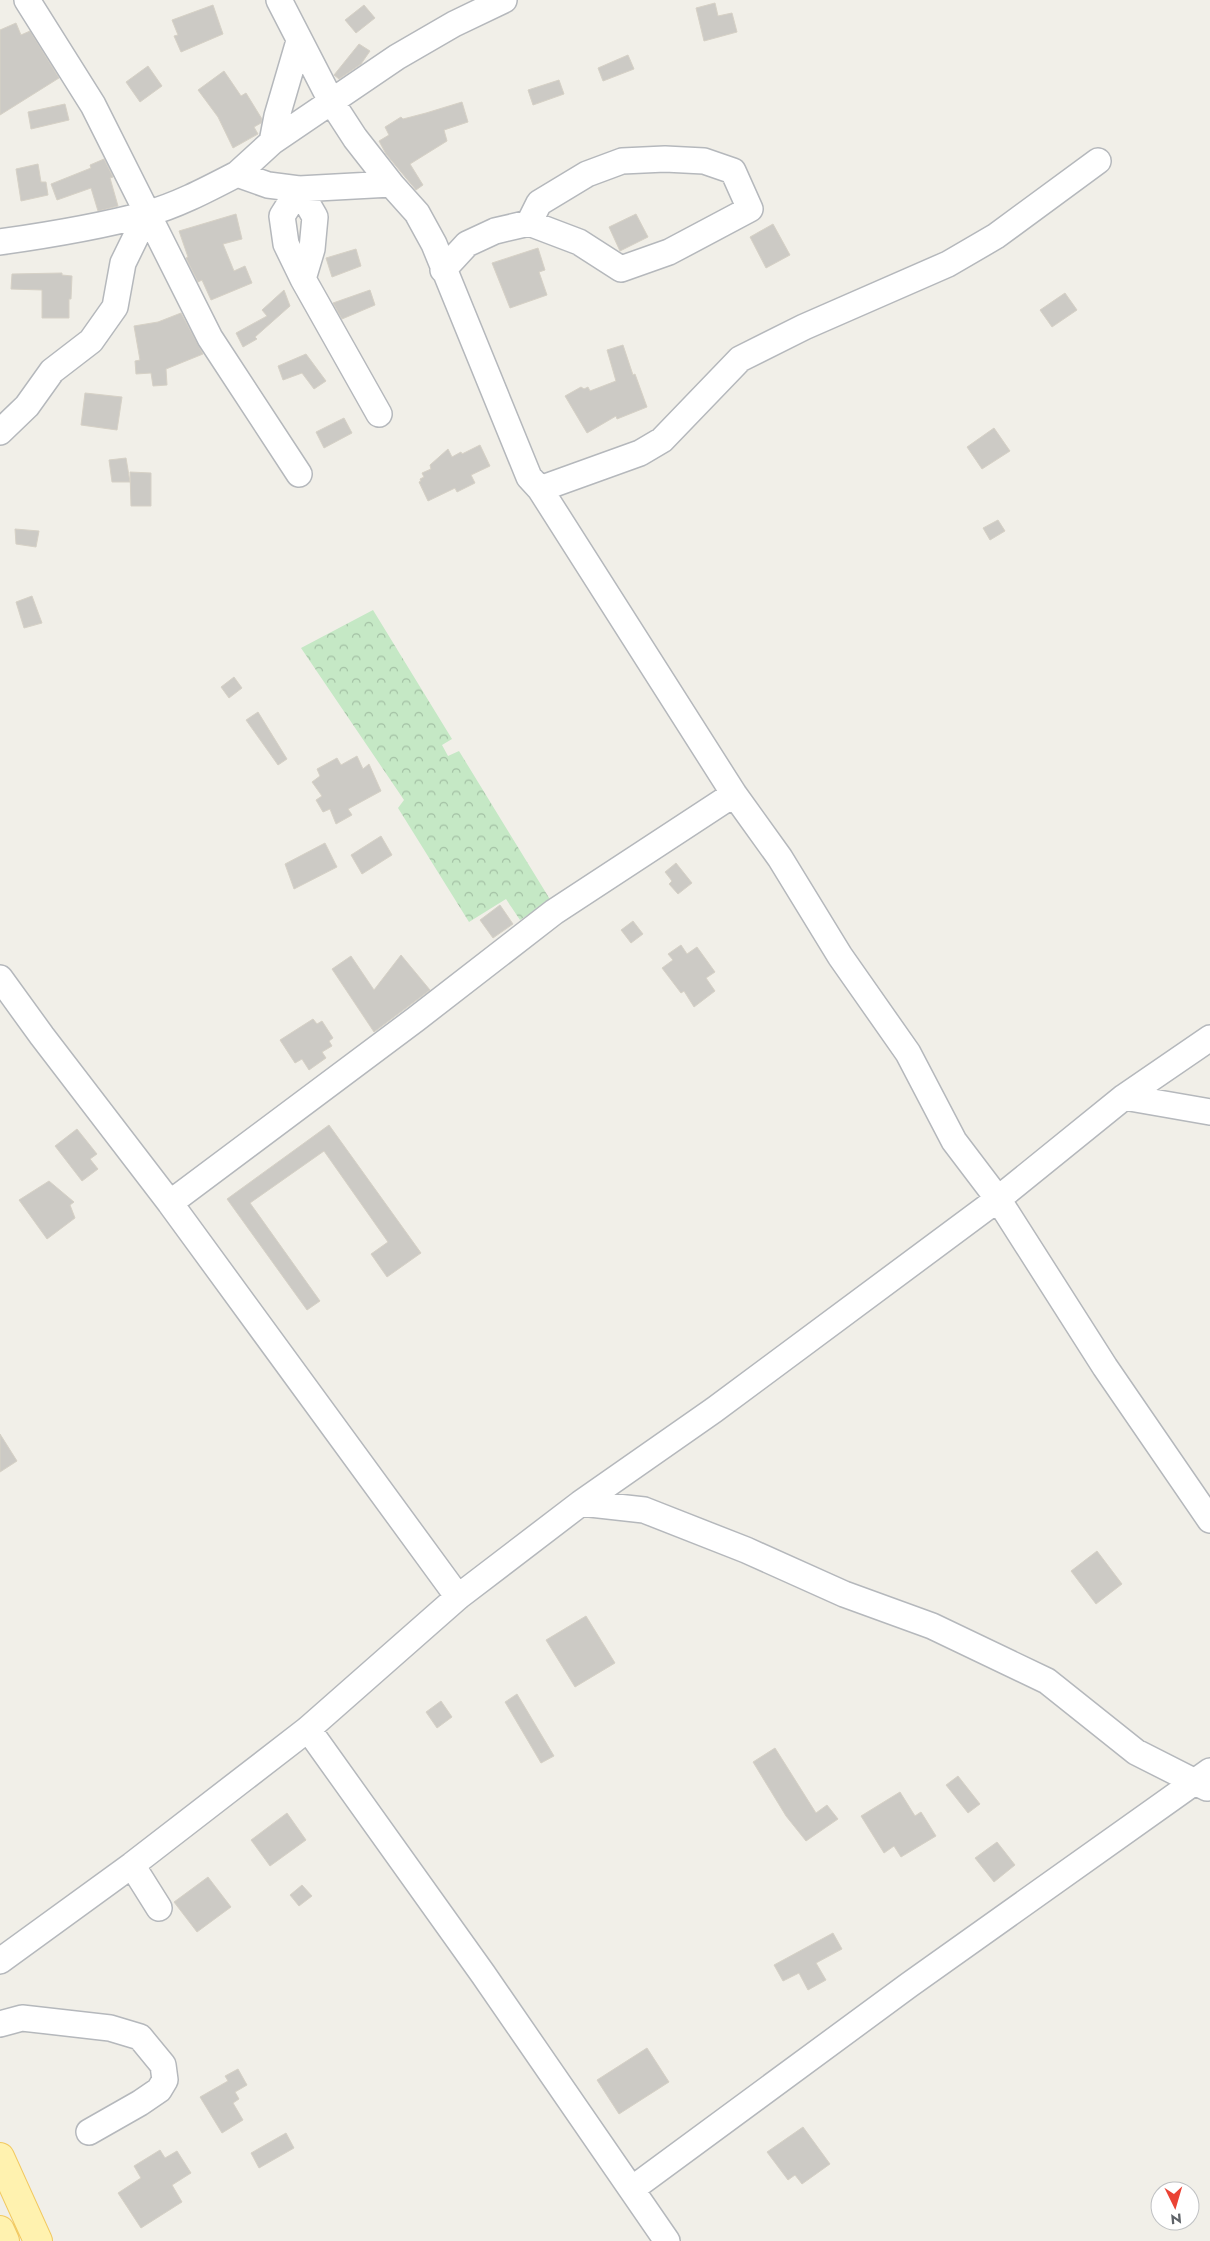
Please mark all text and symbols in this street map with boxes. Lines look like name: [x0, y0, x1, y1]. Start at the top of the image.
north arrow: [1150, 2181, 1200, 2231]
text: N: [1170, 2209, 1183, 2229]

